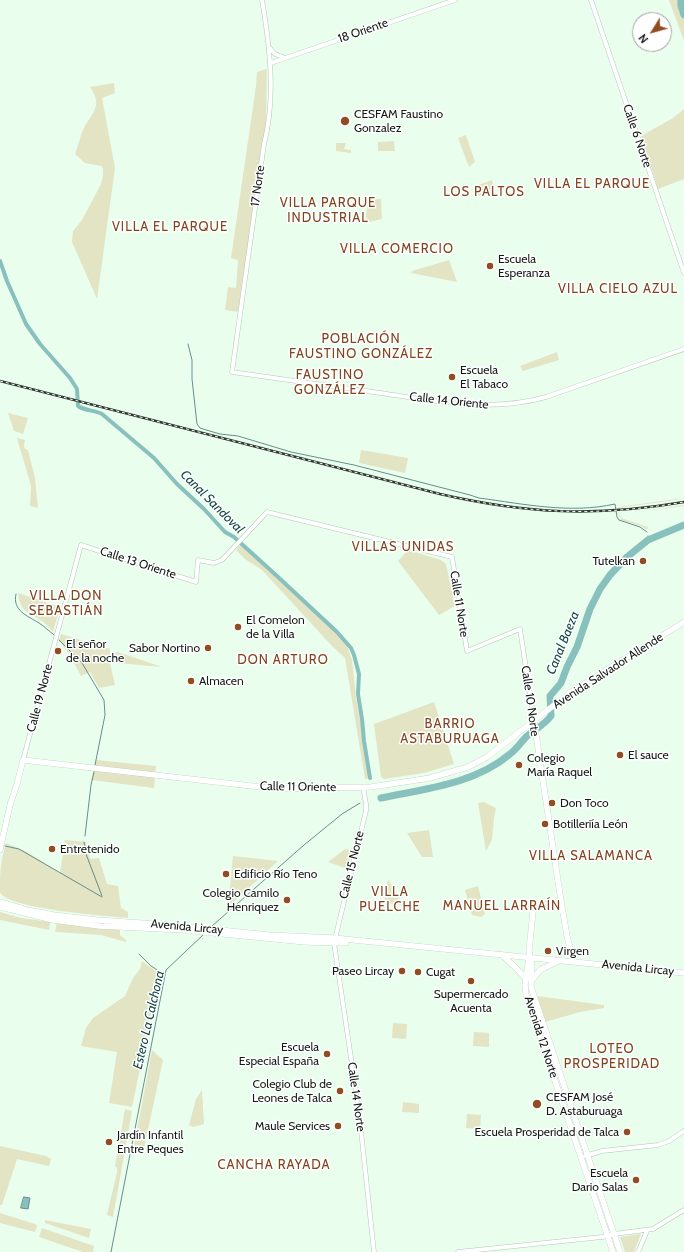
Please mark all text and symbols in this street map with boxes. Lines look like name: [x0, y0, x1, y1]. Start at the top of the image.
north arrow: [632, 12, 672, 52]
street label: 18 Oriente: [336, 16, 390, 46]
text: N: [635, 31, 651, 46]
street label: Calle 6 Norte: [619, 102, 655, 170]
place label: CESFAM Faustino Gonzalez: [354, 107, 443, 135]
marker: CESFAM Faustino Gonzalez: [339, 115, 351, 127]
street label: 17 Norte: [248, 164, 268, 208]
district label: VILLA EL PARQUE: [534, 176, 650, 192]
district label: LOS PALTOS: [443, 184, 525, 200]
district label: VILLA PARQUE INDUSTRIAL: [280, 195, 376, 226]
district label: VILLA EL PARQUE: [112, 219, 228, 235]
district label: VILLA COMERCIO: [340, 241, 454, 257]
place label: Escuela Esperanza: [498, 252, 550, 280]
marker: Escuela Esperanza: [485, 261, 495, 271]
district label: VILLA CIELO AZUL: [558, 281, 678, 297]
district label: POBLACIÓN FAUSTINO GONZÁLEZ: [289, 331, 433, 362]
place label: Escuela El Tabaco: [460, 363, 508, 391]
district label: FAUSTINO GONZÁLEZ: [294, 367, 366, 398]
marker: Escuela El Tabaco: [447, 372, 457, 382]
street label: Calle 14 Oriente: [409, 390, 489, 412]
water label: Canal Sandoval: [177, 467, 247, 537]
district label: VILLAS UNIDAS: [352, 539, 454, 555]
street label: Calle 13 Oriente: [98, 544, 178, 582]
place label: Tutelkan: [593, 554, 635, 568]
marker: Tutelkan: [638, 556, 648, 566]
street label: Calle 11 Norte: [447, 570, 471, 638]
district label: VILLA DON SEBASTIÁN: [29, 588, 103, 619]
water label: Canal Baeza: [543, 609, 583, 677]
place label: El Comelon de la Villa: [246, 613, 305, 641]
marker: El Comelon de la Villa: [233, 622, 243, 632]
street label: Avenida Salvador Allende: [550, 630, 666, 712]
place label: El señor de la noche: [66, 637, 124, 665]
place label: Sabor Nortino: [129, 641, 200, 655]
marker: Sabor Nortino: [203, 643, 213, 653]
marker: El señor de la noche: [53, 646, 63, 656]
district label: DON ARTURO: [237, 652, 329, 668]
street label: Calle 19 Norte: [24, 662, 56, 734]
street label: Calle 10 Norte: [518, 665, 542, 737]
place label: Almacen: [199, 674, 244, 688]
marker: Almacen: [186, 676, 196, 686]
district label: BARRIO ASTABURUAGA: [400, 716, 500, 747]
place label: El sauce: [628, 748, 669, 762]
marker: El sauce: [615, 750, 625, 760]
place label: Colegio María Raquel: [527, 751, 592, 779]
marker: Colegio María Raquel: [514, 760, 524, 770]
street label: Calle 11 Oriente: [260, 779, 336, 795]
place label: Don Toco: [560, 796, 609, 810]
marker: Don Toco: [547, 798, 557, 808]
place label: Botilleriía León: [553, 817, 628, 831]
marker: Botilleriía León: [540, 819, 550, 829]
street label: Calle 15 Norte: [337, 830, 367, 900]
place label: Entretenido: [60, 842, 120, 856]
marker: Entretenido: [47, 844, 57, 854]
district label: VILLA SALAMANCA: [529, 848, 653, 864]
place label: Edificio Río Teno: [234, 867, 317, 881]
marker: Edificio Río Teno: [221, 869, 231, 879]
district label: VILLA PUELCHE: [359, 884, 421, 915]
place label: Colegio Camilo Henriquez: [203, 886, 279, 914]
marker: Colegio Camilo Henriquez: [282, 895, 292, 905]
district label: MANUEL LARRAÍN: [443, 898, 561, 914]
street label: Avenida Lircay: [150, 917, 224, 937]
place label: Virgen: [556, 944, 589, 958]
marker: Virgen: [543, 946, 553, 956]
street label: Avenida Lircay: [601, 957, 675, 979]
place label: Paseo Lircay: [332, 964, 394, 978]
place label: Cugat: [426, 965, 455, 979]
marker: Paseo Lircay: [397, 966, 407, 976]
marker: Cugat: [413, 967, 423, 977]
water label: Estero La Calchona: [130, 969, 168, 1071]
marker: Supermercado Acuenta: [466, 976, 476, 986]
place label: Supermercado Acuenta: [434, 987, 508, 1015]
street label: Avenida 12 Norte: [521, 994, 561, 1080]
place label: Escuela Especial España: [239, 1040, 319, 1068]
district label: LOTEO PROSPERIDAD: [564, 1041, 660, 1072]
marker: Escuela Especial España: [322, 1049, 332, 1059]
street label: Calle 14 Norte: [344, 1061, 368, 1133]
place label: Colegio Club de Leones de Talca: [252, 1077, 332, 1105]
marker: Colegio Club de Leones de Talca: [335, 1086, 345, 1096]
place label: CESFAM José D. Astaburuaga: [546, 1090, 622, 1118]
marker: CESFAM José D. Astaburuaga: [531, 1098, 543, 1110]
place label: Maule Services: [255, 1119, 330, 1133]
marker: Maule Services: [333, 1121, 343, 1131]
place label: Escuela Prosperidad de Talca: [474, 1125, 619, 1139]
marker: Escuela Prosperidad de Talca: [622, 1127, 632, 1137]
place label: Jardín Infantil Entre Peques: [117, 1128, 184, 1156]
marker: Jardín Infantil Entre Peques: [104, 1137, 114, 1147]
district label: CANCHA RAYADA: [217, 1157, 331, 1173]
place label: Escuela Dario Salas: [572, 1166, 628, 1194]
marker: Escuela Dario Salas: [631, 1175, 641, 1185]

